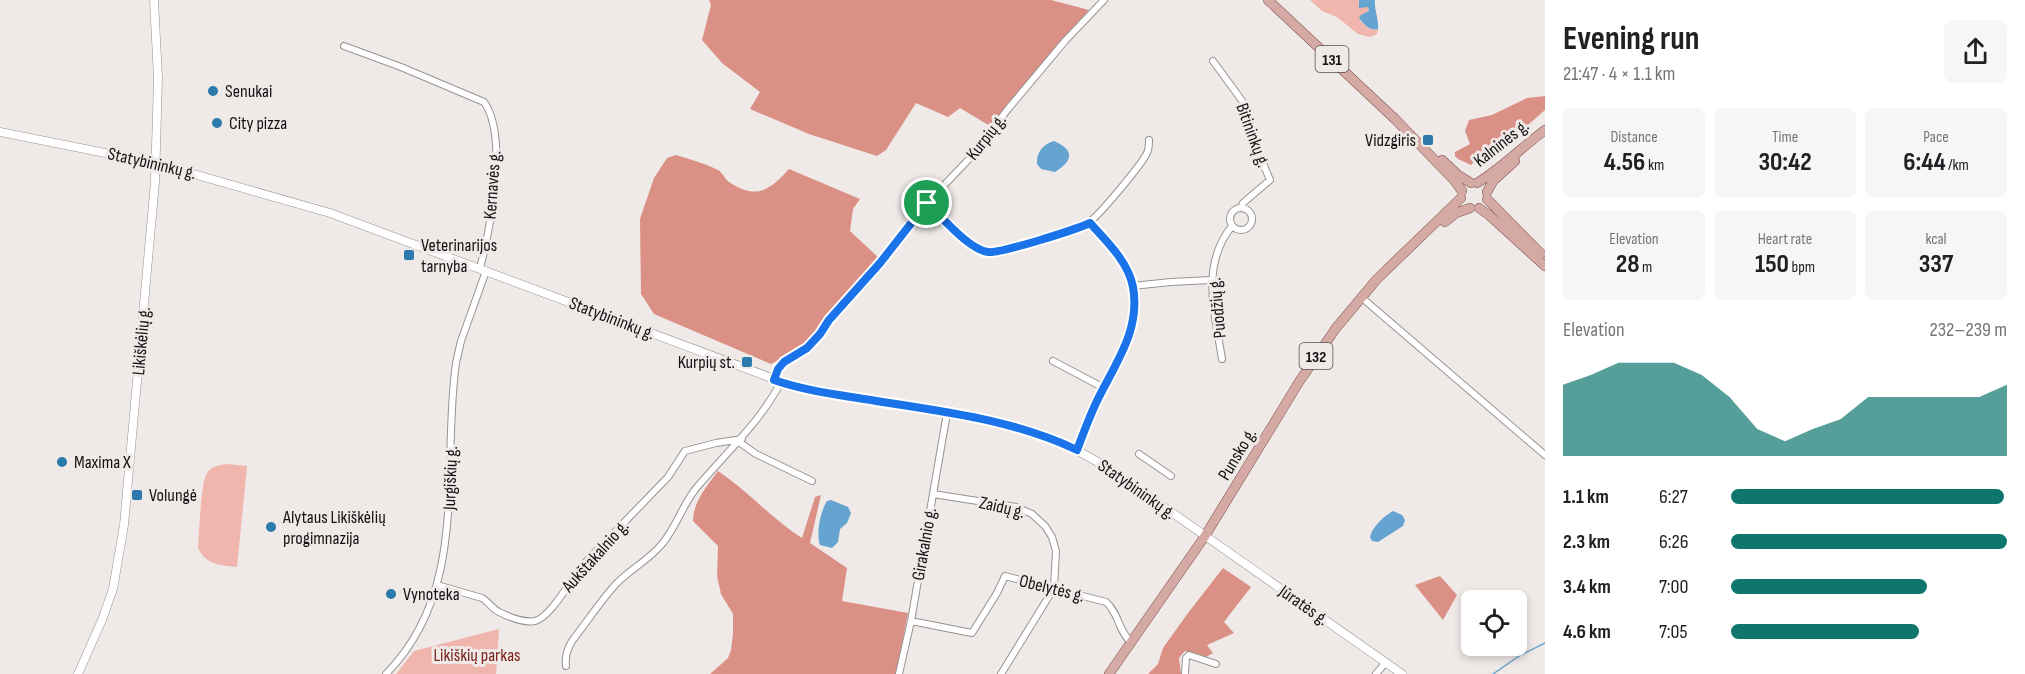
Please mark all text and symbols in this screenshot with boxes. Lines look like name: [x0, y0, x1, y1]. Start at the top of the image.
text: Evening run: [1563, 19, 1699, 59]
button: share: [1944, 20, 2007, 83]
road number: 131: [1316, 46, 1348, 72]
text: 21:47 · 4 × 1.1 km: [1563, 62, 1675, 86]
place label: Senukai: [225, 81, 272, 102]
marker: Senukai: [206, 84, 220, 98]
street label: Bitininkų g.: [1231, 100, 1274, 170]
street label: Kurpių g.: [962, 110, 1011, 164]
place label: City pizza: [229, 113, 287, 134]
street label: Kalninės g.: [1470, 115, 1533, 171]
marker: City pizza: [210, 116, 224, 130]
text: Distance: [1610, 128, 1658, 147]
text: Time: [1772, 128, 1798, 147]
text: Pace: [1923, 128, 1949, 147]
place label: Vidzgiris: [1365, 130, 1416, 151]
marker: Vidzgiris: [1421, 133, 1435, 147]
street label: Statybininkų g.: [106, 143, 198, 184]
text: 4.56: [1604, 147, 1645, 178]
text: 30:42: [1758, 147, 1812, 178]
text: 6:44: [1903, 147, 1945, 178]
street label: Kernavės g.: [480, 150, 505, 220]
text: km: [1645, 156, 1664, 175]
text: /km: [1945, 156, 1969, 175]
pin: [901, 177, 952, 228]
icon: arrive: [910, 186, 943, 219]
text: Elevation: [1609, 230, 1659, 249]
text: Heart rate: [1758, 230, 1812, 249]
text: kcal: [1925, 230, 1947, 249]
place label: Veterinarijos tarnyba: [421, 235, 497, 277]
marker: Veterinarijos tarnyba: [402, 248, 416, 262]
text: 28: [1616, 249, 1639, 280]
text: 150: [1755, 249, 1789, 280]
text: 337: [1919, 249, 1953, 280]
text: m: [1639, 258, 1652, 277]
text: bpm: [1789, 258, 1815, 277]
street label: Puodžių g.: [1204, 277, 1231, 339]
street label: Statybininkų g.: [566, 293, 658, 344]
street label: Likiškėlių g.: [128, 306, 155, 376]
text: Elevation: [1563, 318, 1625, 342]
text: 232–239 m: [1929, 318, 2007, 342]
road number: 132: [1300, 343, 1332, 369]
place label: Kurpių st.: [678, 352, 735, 373]
marker: Kurpių st.: [740, 355, 754, 369]
street label: Punsko g.: [1214, 425, 1261, 484]
street label: Jurgiškių g.: [439, 446, 462, 511]
place label: Maxima X: [74, 452, 131, 473]
marker: Maxima X: [55, 455, 69, 469]
street label: Statybininkų g.: [1094, 455, 1180, 524]
place label: Volungė: [149, 485, 197, 506]
text: 1.1 km: [1563, 485, 1609, 509]
text: 6:27: [1659, 485, 1688, 509]
marker: Volungė: [130, 488, 144, 502]
street label: Zaidų g.: [977, 492, 1027, 523]
street label: Girakalnio g.: [908, 506, 941, 582]
place label: Alytaus Likiškėlių progimnazija: [282, 507, 386, 549]
street label: Aukštakalnio g.: [557, 516, 633, 597]
marker: Alytaus Likiškėlių progimnazija: [264, 520, 278, 534]
text: 2.3 km: [1563, 530, 1610, 554]
text: 6:26: [1659, 530, 1689, 554]
street label: Obelytės g.: [1017, 570, 1087, 607]
text: 3.4 km: [1563, 575, 1611, 599]
text: 7:00: [1659, 575, 1688, 599]
street label: Jūratės g.: [1274, 580, 1332, 630]
place label: Vynoteka: [403, 584, 460, 605]
marker: Vynoteka: [384, 587, 398, 601]
map controls: [1461, 590, 1527, 656]
button: locate: [1461, 590, 1527, 656]
text: 4.6 km: [1563, 620, 1611, 644]
text: 7:05: [1659, 620, 1688, 644]
park label: Likiškių parkas: [433, 645, 521, 666]

